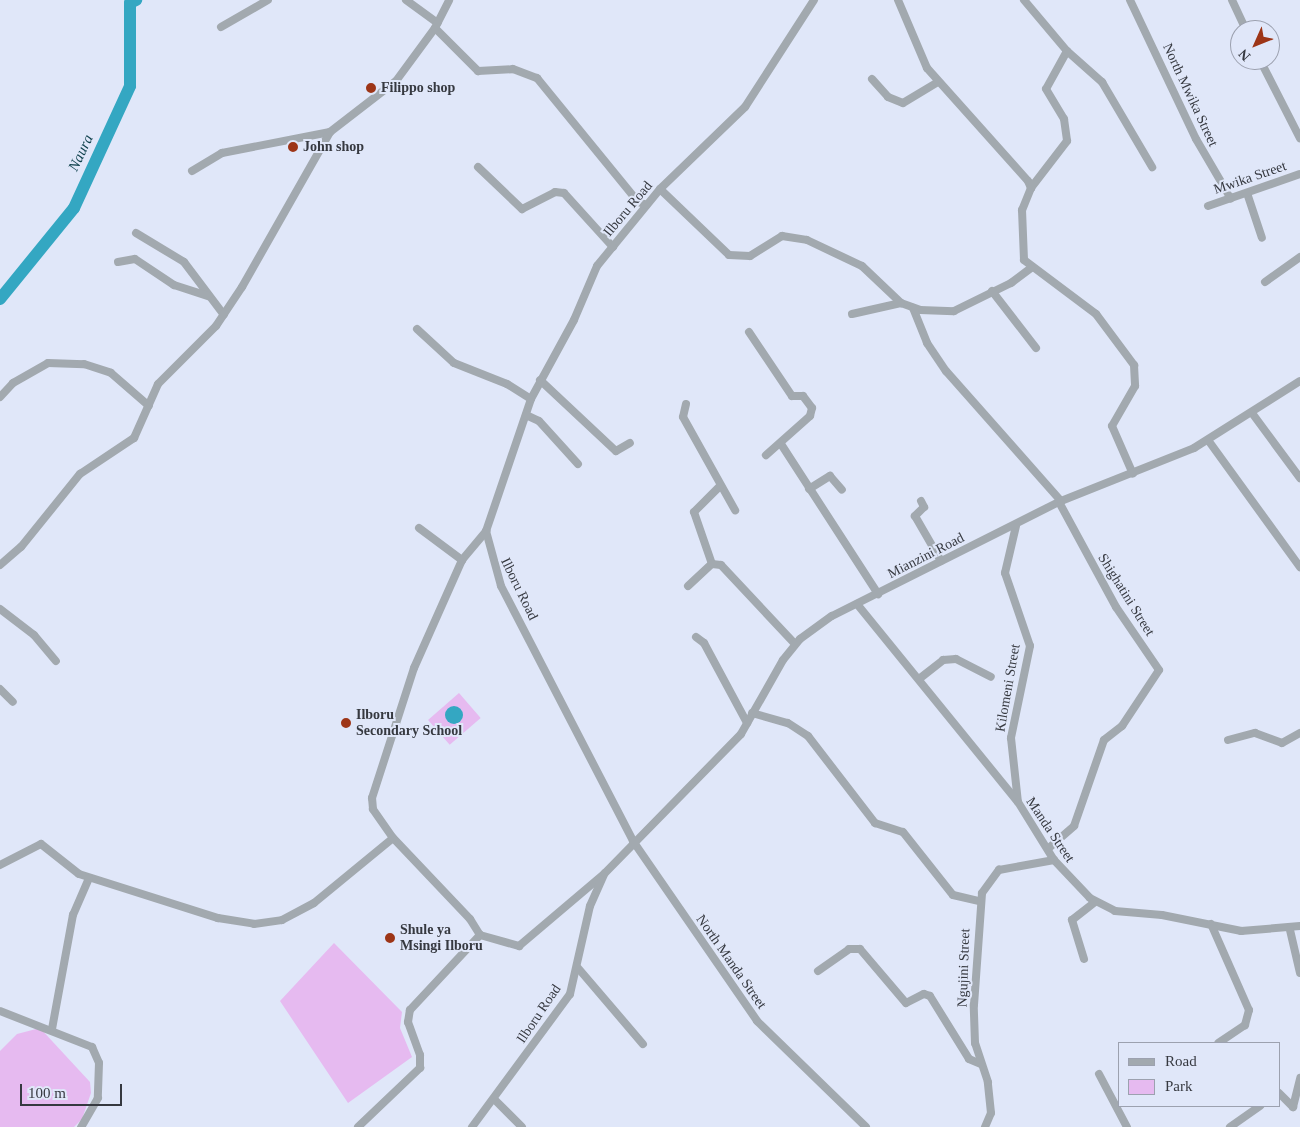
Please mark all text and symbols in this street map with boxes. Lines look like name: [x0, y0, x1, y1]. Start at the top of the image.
north arrow: [1230, 20, 1280, 70]
street label: North Mwika Street: [1159, 41, 1221, 149]
text: N: [1236, 46, 1253, 64]
place label: Filippo shop: [381, 80, 455, 96]
marker: Filippo shop: [365, 82, 377, 94]
water label: Naura: [65, 132, 97, 174]
place label: John shop: [303, 139, 364, 155]
marker: John shop: [287, 141, 299, 153]
street label: Mwika Street: [1211, 158, 1289, 198]
street label: Ilboru Road: [600, 178, 656, 240]
street label: Mianzini Road: [885, 530, 967, 582]
street label: Shighatini Street: [1094, 551, 1158, 639]
street label: Ilboru Road: [497, 555, 541, 623]
street label: Kilomeni Street: [992, 643, 1024, 733]
place label: Ilboru Secondary School: [356, 707, 462, 740]
marker: Ilboru Secondary School: [340, 717, 352, 729]
street label: Manda Street: [1022, 794, 1078, 866]
street label: North Manda Street: [692, 912, 770, 1012]
place label: Shule ya Msingi Ilboru: [400, 922, 483, 954]
street label: Ngujini Street: [954, 928, 974, 1008]
marker: Shule ya Msingi Ilboru: [384, 932, 396, 944]
street label: Ilboru Road: [513, 981, 565, 1047]
legend: [1118, 1042, 1280, 1107]
text: Road: [1165, 1053, 1197, 1069]
scale bar: [22, 1074, 125, 1106]
text: Park: [1165, 1078, 1193, 1094]
text: 100 m: [28, 1085, 66, 1101]

